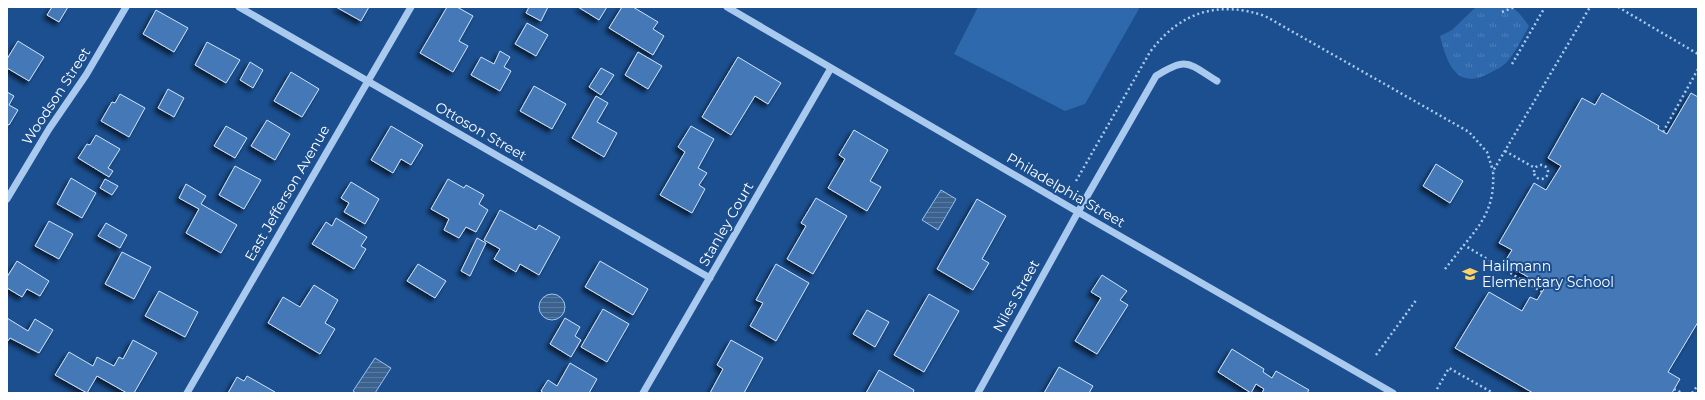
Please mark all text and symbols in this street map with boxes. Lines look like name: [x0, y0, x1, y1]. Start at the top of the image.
street label: Woodson Street: [18, 43, 94, 148]
street label: Ottoson Street: [432, 98, 530, 165]
street label: East Jefferson Avenue: [241, 122, 333, 264]
street label: Philadelphia Street: [1003, 149, 1129, 231]
street label: Stanley Court: [695, 178, 758, 269]
street label: Niles Street: [989, 256, 1043, 335]
place label: Hailmann Elementary School: [1482, 257, 1614, 291]
school or university icon: Hailmann Elementary School: [1461, 265, 1479, 283]

